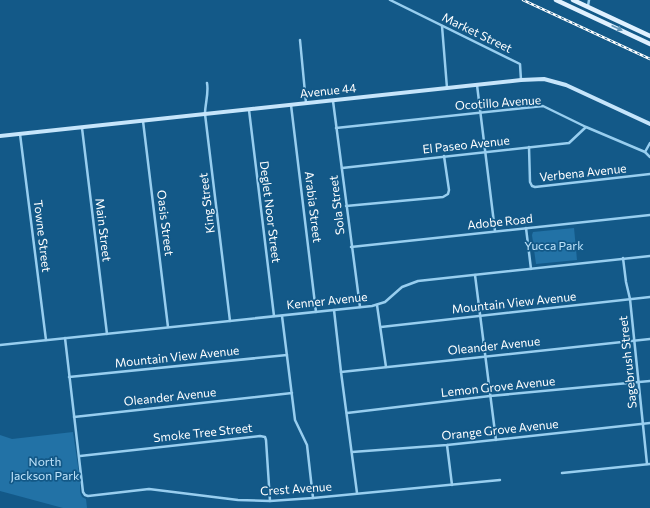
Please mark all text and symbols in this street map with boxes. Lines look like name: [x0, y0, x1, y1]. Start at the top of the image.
street label: Market Street: [440, 9, 515, 55]
one-way arrow: [611, 25, 622, 31]
street label: Avenue 44: [299, 80, 357, 100]
street label: Ocotillo Avenue: [454, 92, 542, 112]
street label: El Paseo Avenue: [422, 132, 510, 156]
street label: Deglet Noor Street: [258, 160, 284, 264]
street label: Verbena Avenue: [539, 160, 627, 184]
street label: Arabia Street: [303, 170, 325, 243]
street label: King Street: [195, 172, 217, 234]
street label: Sola Street: [325, 175, 347, 236]
street label: Oasis Street: [155, 189, 177, 257]
street label: Main Street: [93, 197, 115, 262]
street label: Towne Street: [32, 199, 54, 273]
street label: Adobe Road: [466, 211, 533, 231]
park label: Yucca Park: [524, 238, 584, 252]
street label: Kenner Avenue: [286, 289, 368, 311]
street label: Mountain View Avenue: [451, 289, 577, 316]
street label: Sagebrush Street: [615, 315, 639, 409]
street label: Oleander Avenue: [447, 333, 541, 357]
street label: Mountain View Avenue: [114, 343, 240, 370]
street label: Lemon Grove Avenue: [440, 373, 556, 399]
street label: Oleander Avenue: [123, 384, 217, 408]
street label: Orange Grove Avenue: [441, 416, 559, 442]
street label: Smoke Tree Street: [153, 420, 253, 444]
park label: North Jackson Park: [10, 454, 80, 483]
street label: Crest Avenue: [260, 479, 332, 497]

